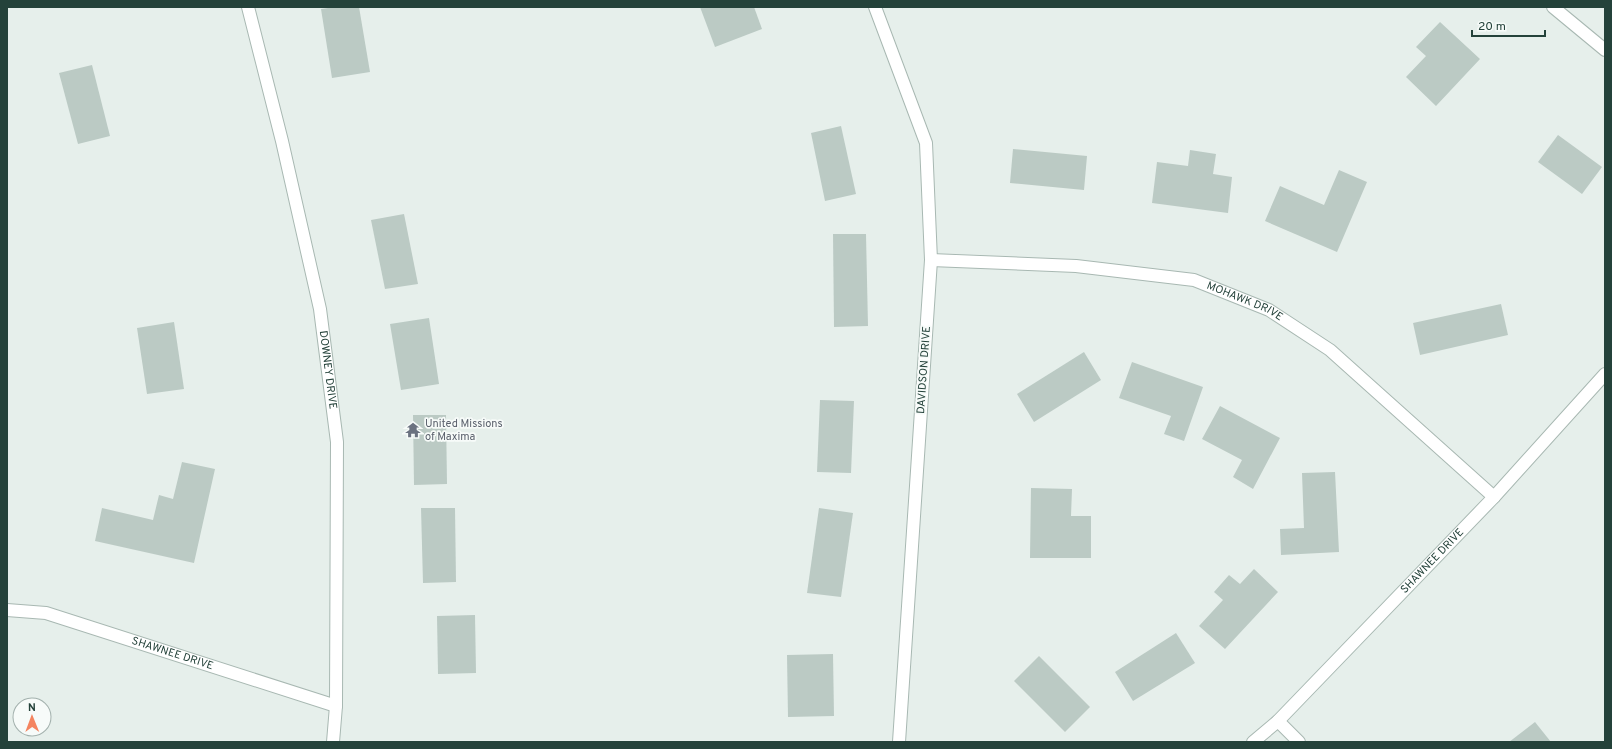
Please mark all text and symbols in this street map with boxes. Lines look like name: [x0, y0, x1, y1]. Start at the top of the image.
scale bar: [1472, 12, 1545, 38]
text: 20 m: [1478, 19, 1506, 35]
street label: MOHAWK DRIVE: [1205, 279, 1285, 324]
street label: DAVIDSON DRIVE: [914, 326, 934, 414]
street label: DOWNEY DRIVE: [316, 330, 340, 410]
place label: United Missions of Maxima: [425, 417, 503, 444]
temple icon: United Missions of Maxima: [404, 421, 422, 439]
street label: SHAWNEE DRIVE: [1398, 525, 1467, 596]
street label: SHAWNEE DRIVE: [130, 634, 215, 673]
north arrow: [12, 697, 52, 737]
text: N: [28, 701, 36, 715]

